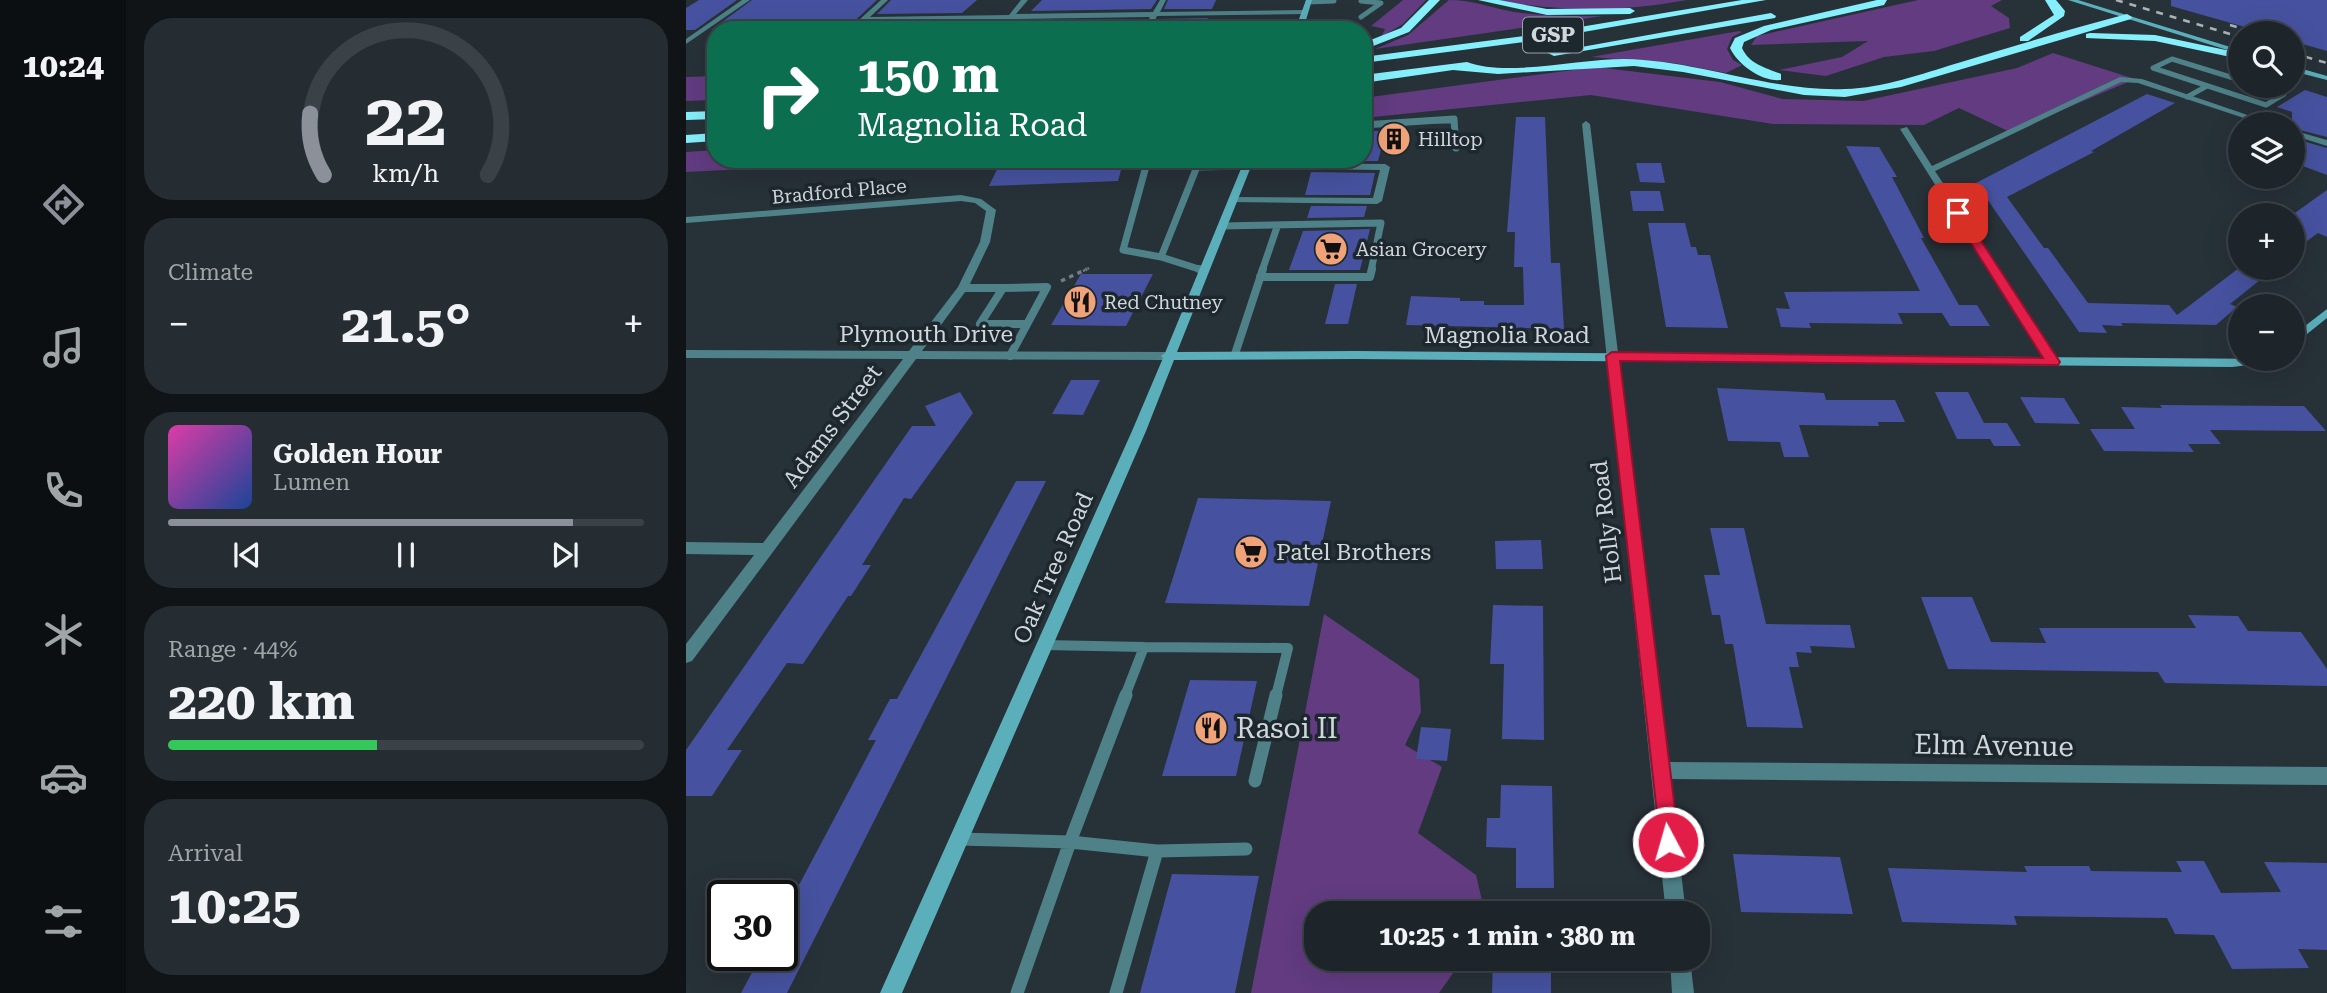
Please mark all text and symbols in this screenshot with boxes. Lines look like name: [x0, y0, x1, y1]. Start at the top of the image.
road number: GSP: [1523, 18, 1583, 52]
map controls: [2228, 21, 2305, 371]
button: search: [2228, 21, 2305, 98]
text: 10:24: [22, 47, 104, 85]
text: 150 m: [857, 47, 999, 104]
icon: right: [742, 49, 833, 140]
text: 22: [365, 78, 447, 163]
text: Magnolia Road: [857, 106, 1087, 144]
button: layers: [2228, 112, 2305, 189]
building icon: Hilltop: [1375, 120, 1413, 158]
place label: Hilltop: [1418, 128, 1483, 151]
text: km/h: [373, 159, 439, 188]
street label: Bradford Place: [771, 174, 907, 209]
icon: directions: [39, 180, 88, 229]
pin: [1928, 183, 1988, 243]
icon: arrive: [1939, 194, 1977, 232]
button: +: [2228, 203, 2305, 280]
supermarket icon: Asian Grocery: [1312, 230, 1350, 268]
place label: Asian Grocery: [1356, 238, 1487, 261]
text: Climate: [168, 259, 253, 286]
restaurant icon: Red Chutney: [1061, 283, 1099, 321]
place label: Red Chutney: [1104, 291, 1224, 314]
text: 21.5°: [341, 294, 471, 355]
button: −: [2228, 294, 2305, 371]
text: −: [168, 302, 189, 346]
text: +: [623, 302, 644, 346]
street label: Plymouth Drive: [839, 321, 1013, 348]
street label: Magnolia Road: [1424, 322, 1590, 349]
icon: music: [39, 323, 88, 372]
street label: Adams Street: [777, 359, 888, 493]
text: Golden Hour: [273, 439, 442, 469]
street label: Holly Road: [1586, 459, 1627, 585]
icon: phone: [39, 466, 88, 515]
text: Lumen: [273, 469, 350, 496]
street label: Oak Tree Road: [1008, 488, 1099, 648]
supermarket icon: Patel Brothers: [1232, 533, 1270, 571]
icon: previous: [228, 536, 266, 574]
icon: pause: [387, 536, 425, 574]
icon: next: [546, 536, 584, 574]
place label: Patel Brothers: [1276, 539, 1431, 566]
icon: climate: [39, 610, 88, 659]
text: Range · 44%: [168, 636, 297, 663]
text: 220 km: [168, 671, 355, 732]
restaurant icon: Rasoi II: [1192, 709, 1230, 747]
place label: Rasoi II: [1236, 712, 1338, 745]
street label: Elm Avenue: [1914, 728, 2074, 763]
icon: car: [39, 753, 88, 802]
position arrow: [1631, 805, 1705, 879]
text: Arrival: [168, 840, 243, 867]
text: 10:25: [168, 875, 301, 936]
speed limit sign: 30: [707, 880, 798, 971]
icon: filters: [39, 897, 88, 946]
text: 10:25 · 1 min · 380 m: [1379, 921, 1635, 951]

